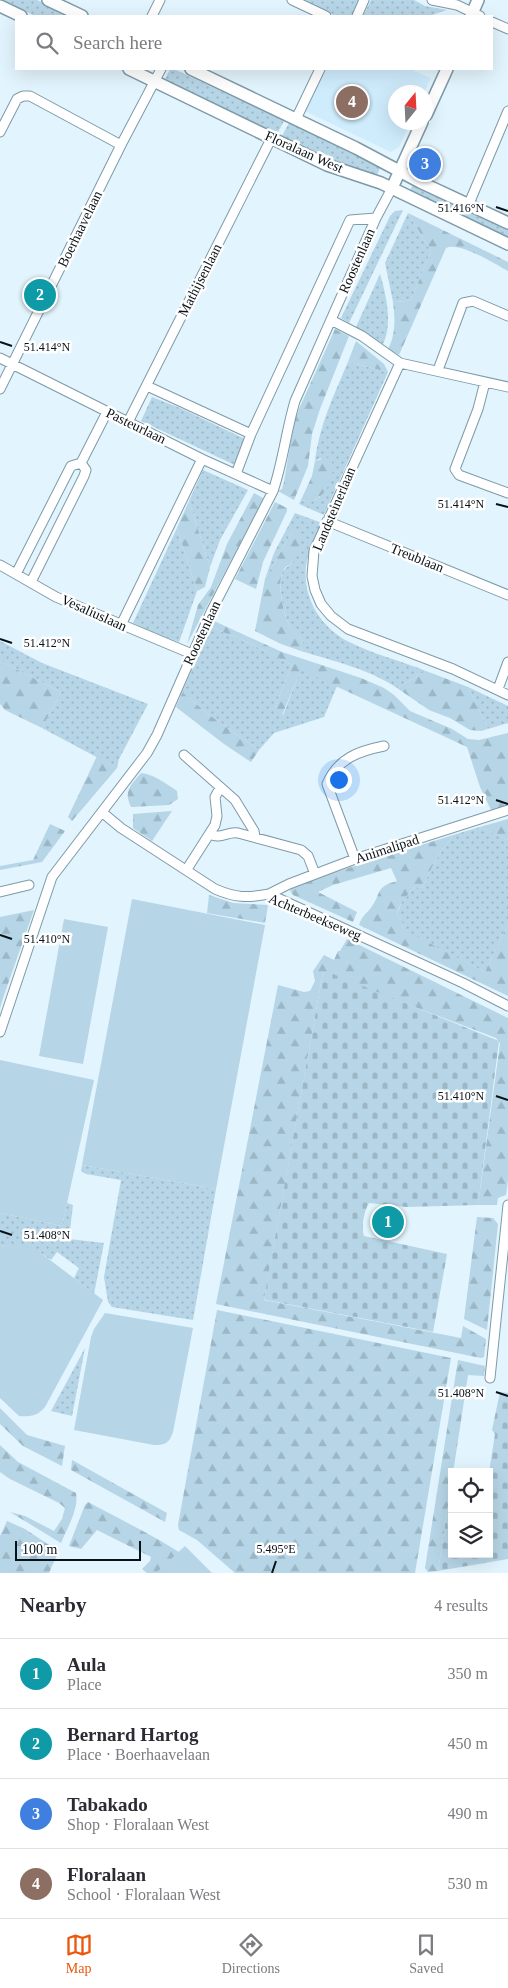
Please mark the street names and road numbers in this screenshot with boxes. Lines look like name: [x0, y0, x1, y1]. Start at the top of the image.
street label: Floralaan West: [263, 128, 345, 176]
street label: Boerhaavelaan: [55, 188, 105, 270]
street label: Roostenlaan: [336, 226, 378, 296]
street label: Mathijsenlaan: [175, 241, 225, 319]
street label: Pasteurlaan: [104, 405, 168, 447]
street label: Landsteinerlaan: [310, 465, 358, 553]
street label: Treublaan: [388, 541, 446, 575]
street label: Vesaliuslaan: [59, 592, 129, 634]
street label: Roostenlaan: [181, 598, 223, 668]
street label: Animalipad: [353, 832, 421, 866]
street label: Achterbeekseweg: [266, 891, 364, 943]

